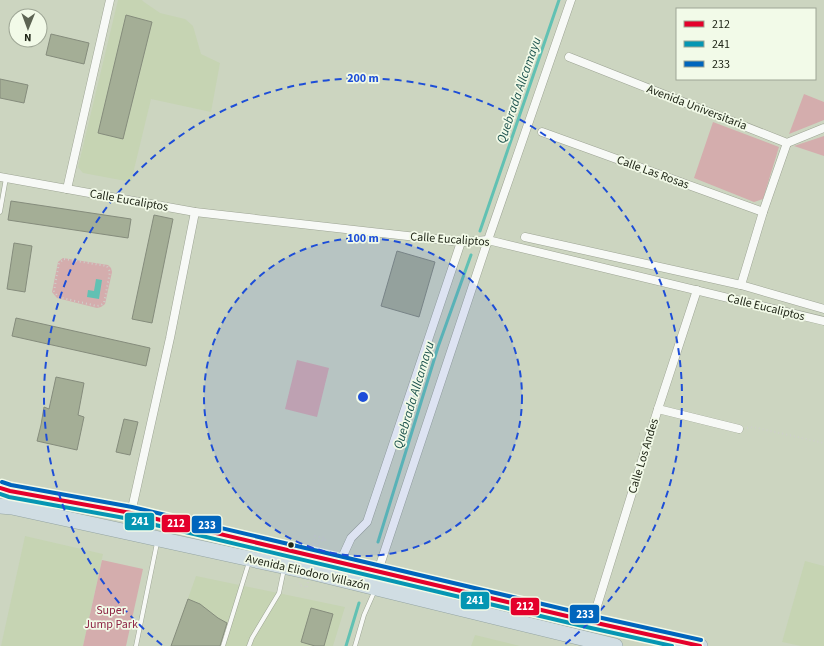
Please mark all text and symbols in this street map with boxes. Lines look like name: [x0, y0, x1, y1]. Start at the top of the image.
north arrow: [8, 8, 48, 48]
legend: [676, 8, 816, 80]
text: 212: [712, 16, 730, 33]
text: N: [24, 30, 32, 45]
water label: Quebrada Allcamayu: [492, 34, 546, 146]
text: 241: [712, 36, 730, 53]
text: 233: [712, 56, 730, 73]
text: 200 m: [347, 70, 379, 87]
street label: Avenida Universitaria: [644, 80, 750, 134]
street label: Calle Las Rosas: [614, 151, 691, 193]
street label: Calle Eucaliptos: [88, 185, 170, 216]
street label: Calle Eucaliptos: [410, 228, 490, 251]
text: 100 m: [347, 230, 379, 247]
street label: Calle Eucaliptos: [725, 290, 807, 325]
water label: Quebrada Allcamayu: [389, 339, 439, 451]
centre of rings: [356, 390, 370, 404]
street label: Calle Los Andes: [624, 417, 663, 496]
line badge: 241: [124, 512, 155, 531]
text: 241: [131, 514, 149, 529]
line badge: 212: [161, 514, 191, 533]
line badge: 233: [191, 515, 222, 534]
text: 212: [167, 516, 185, 531]
text: 233: [198, 518, 216, 533]
unlabelled marker: [286, 540, 296, 550]
street label: Avenida Eliodoro Villazón: [244, 550, 372, 595]
line badge: 241: [460, 591, 490, 610]
text: 241: [466, 593, 484, 608]
line badge: 212: [510, 597, 540, 616]
text: 212: [516, 599, 534, 614]
park label: Super Jump Park: [84, 602, 138, 633]
line badge: 233: [569, 604, 600, 624]
text: 233: [576, 607, 594, 622]

